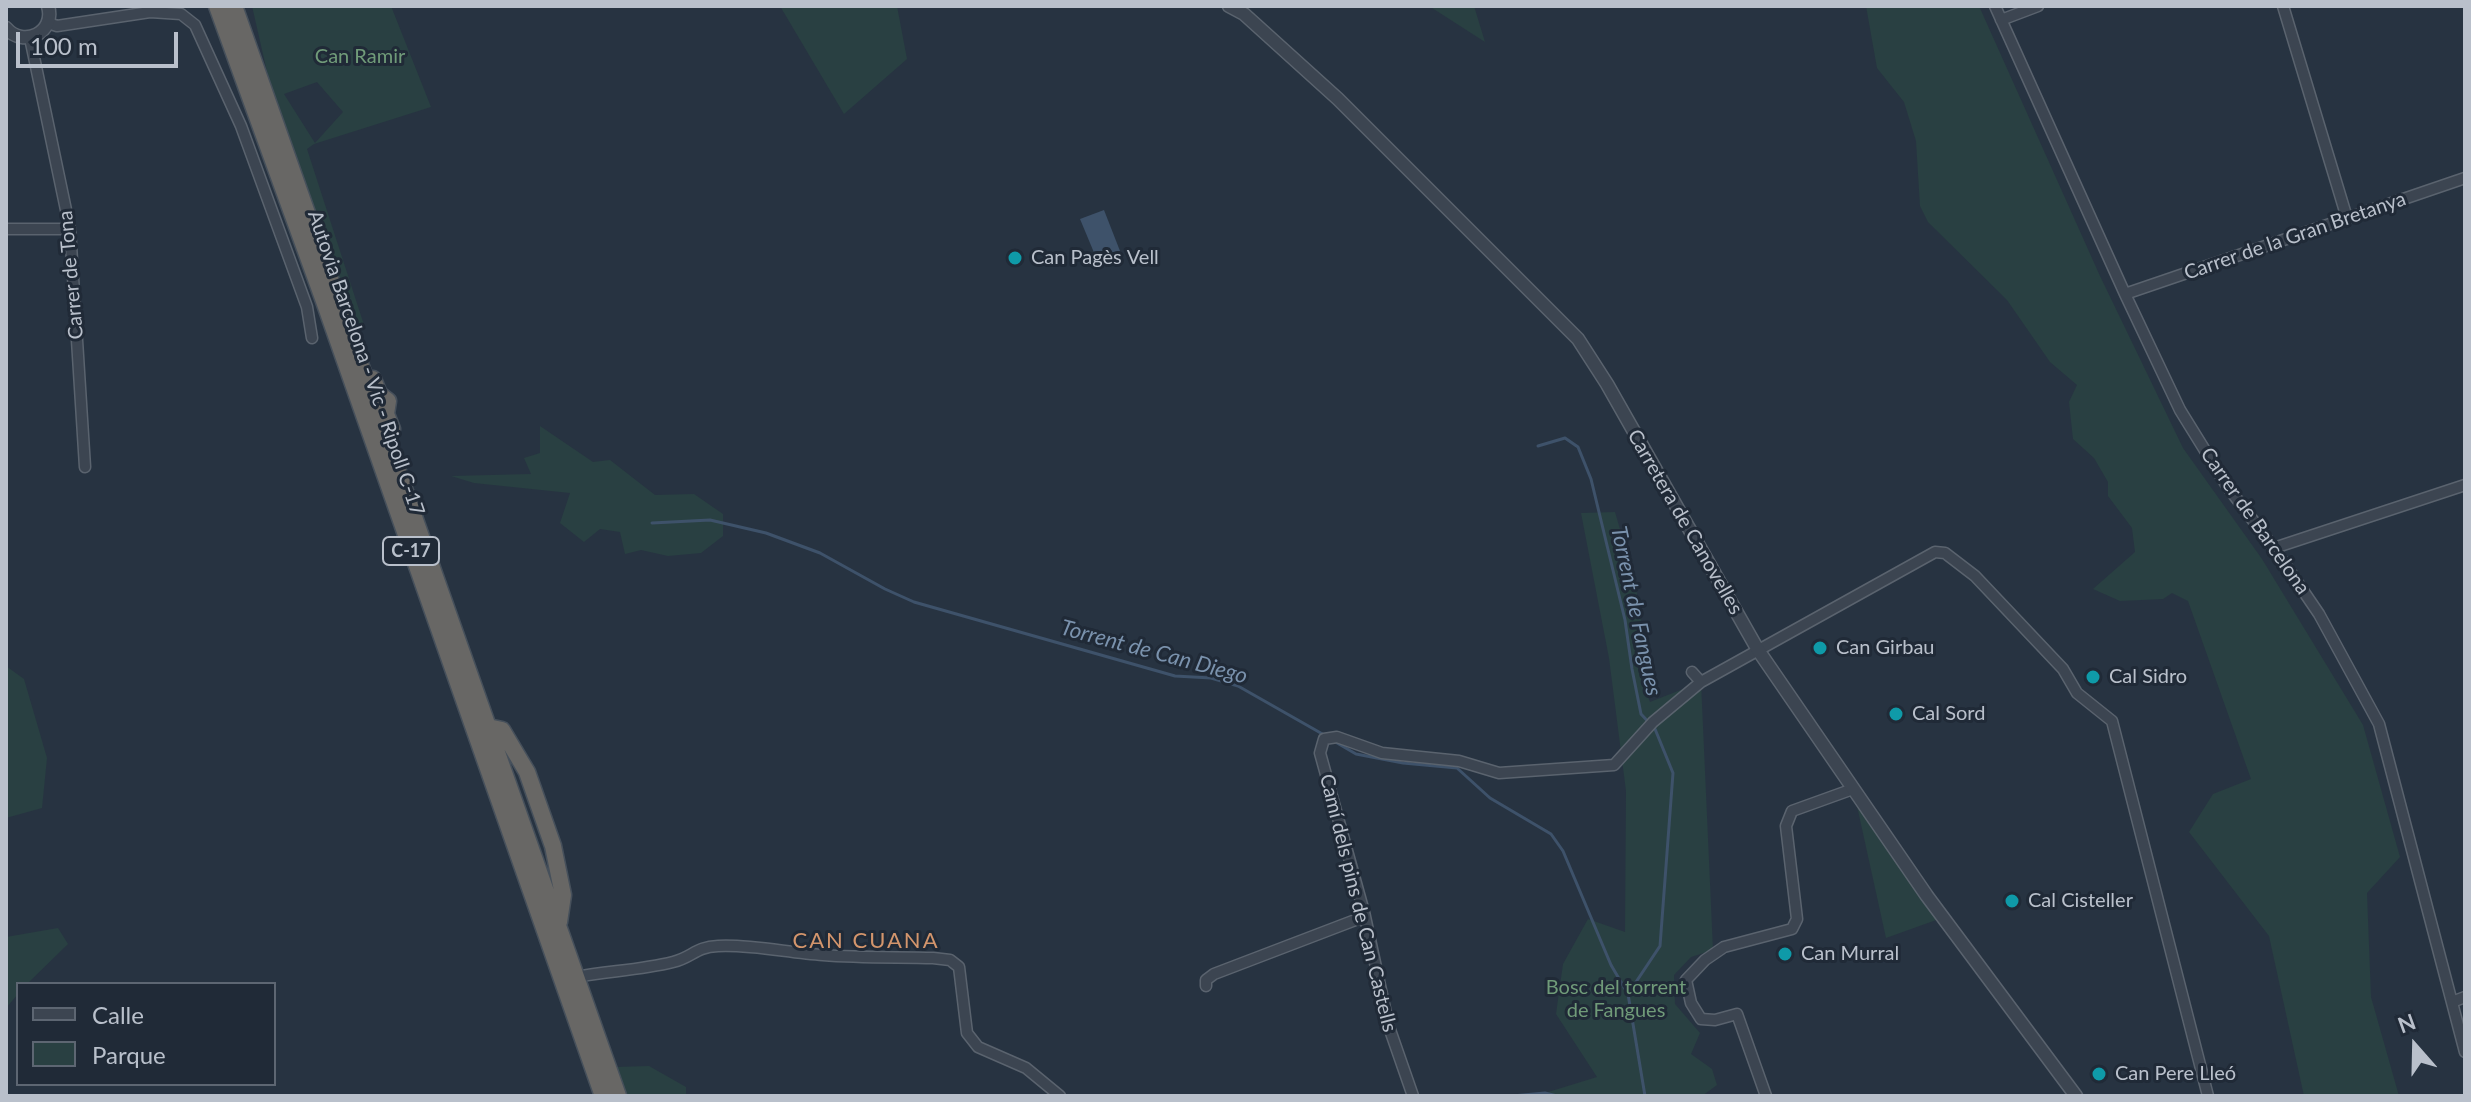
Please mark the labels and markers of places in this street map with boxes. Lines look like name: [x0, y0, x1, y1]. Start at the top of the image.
place label: Can Pagès Vell: [1031, 246, 1159, 270]
marker: Can Pagès Vell: [1006, 249, 1024, 267]
place label: Can Girbau: [1836, 636, 1934, 660]
marker: Can Girbau: [1811, 639, 1829, 657]
place label: Cal Sidro: [2109, 665, 2187, 689]
marker: Cal Sidro: [2084, 668, 2102, 686]
place label: Cal Sord: [1912, 702, 1985, 726]
marker: Cal Sord: [1887, 705, 1905, 723]
place label: Cal Cisteller: [2028, 889, 2133, 913]
marker: Cal Cisteller: [2003, 892, 2021, 910]
place label: Can Murral: [1801, 942, 1899, 966]
marker: Can Murral: [1776, 945, 1794, 963]
place label: Can Pere Lleó: [2115, 1062, 2236, 1086]
marker: Can Pere Lleó: [2090, 1065, 2108, 1083]

